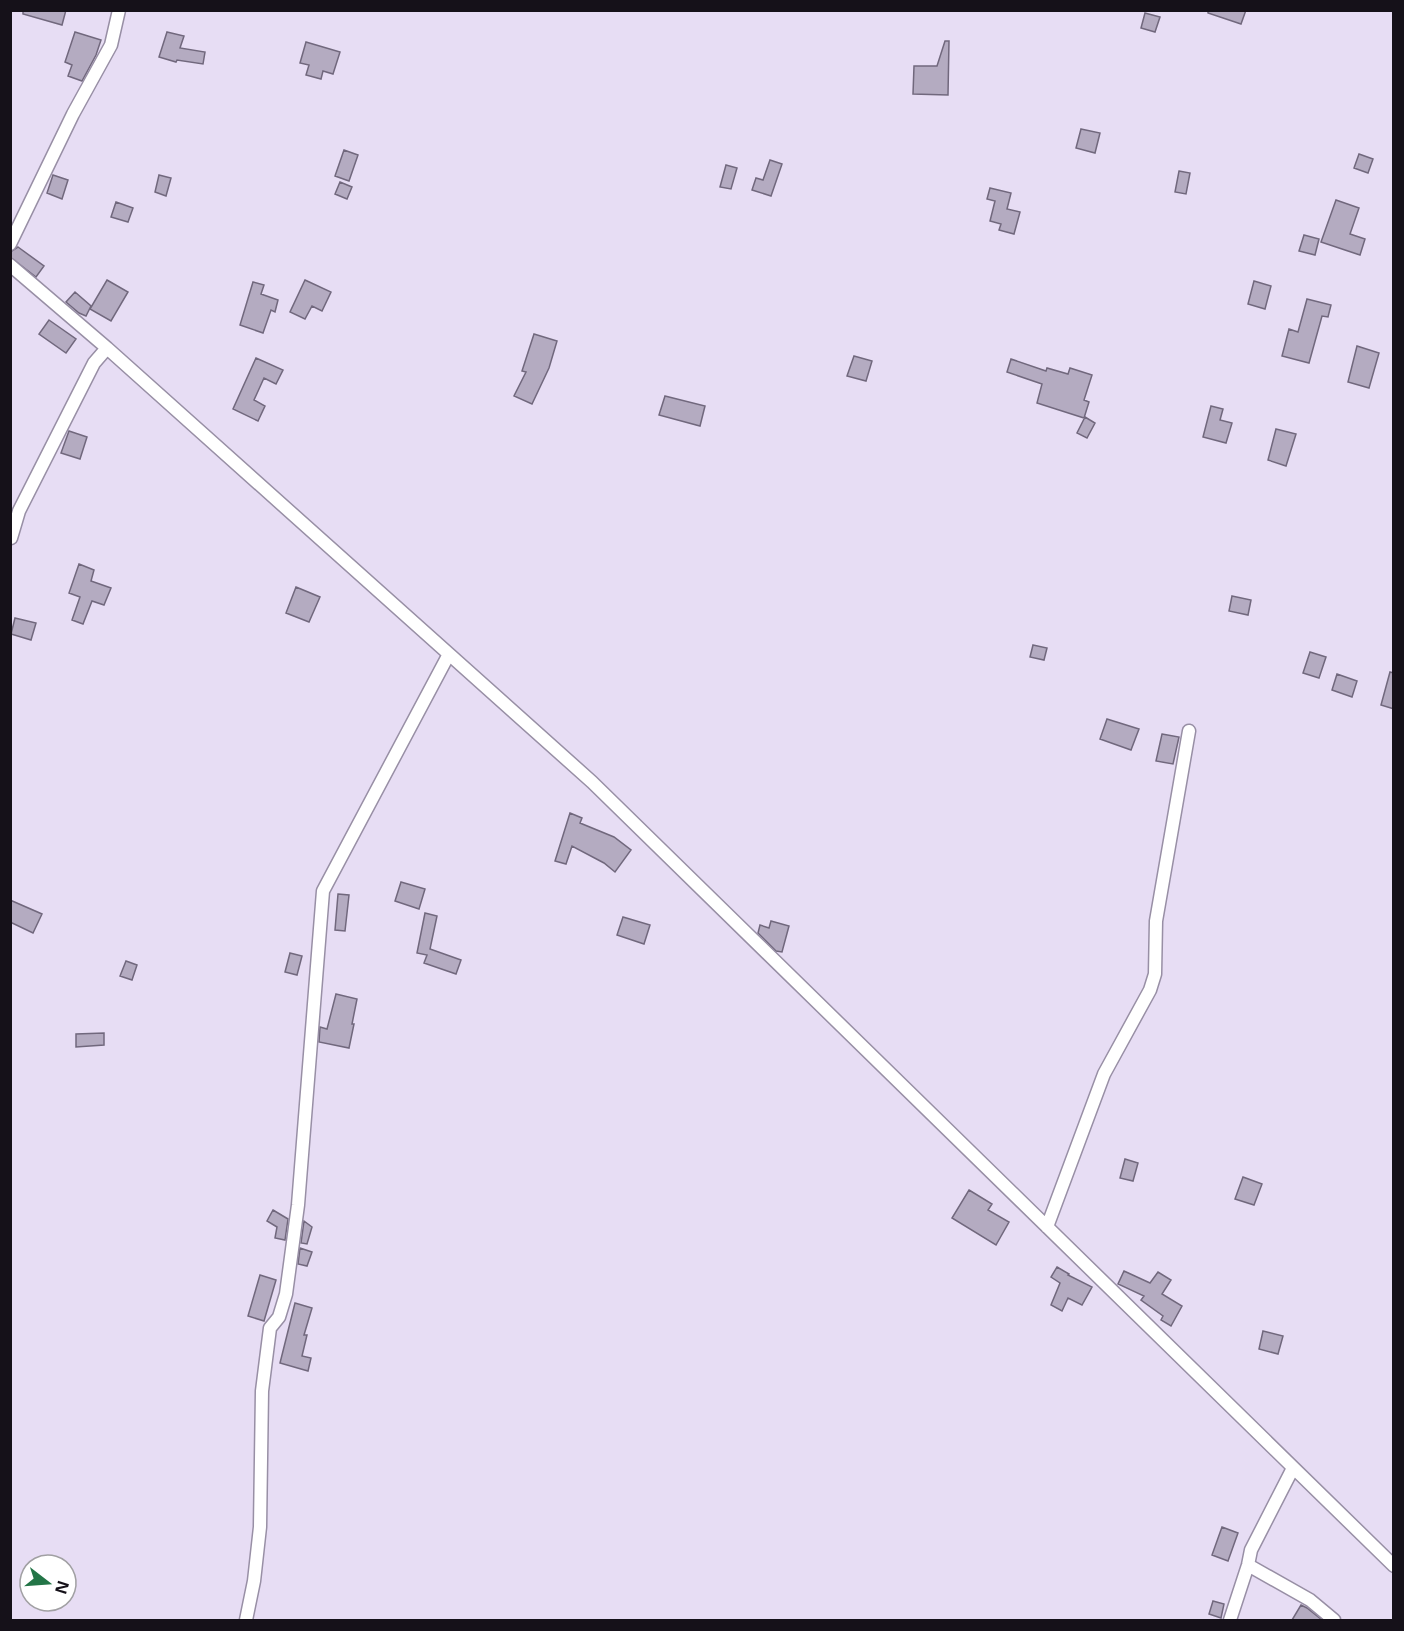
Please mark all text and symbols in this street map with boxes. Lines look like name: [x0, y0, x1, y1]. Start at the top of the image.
north arrow: [18, 1553, 78, 1613]
text: N: [50, 1578, 75, 1597]

